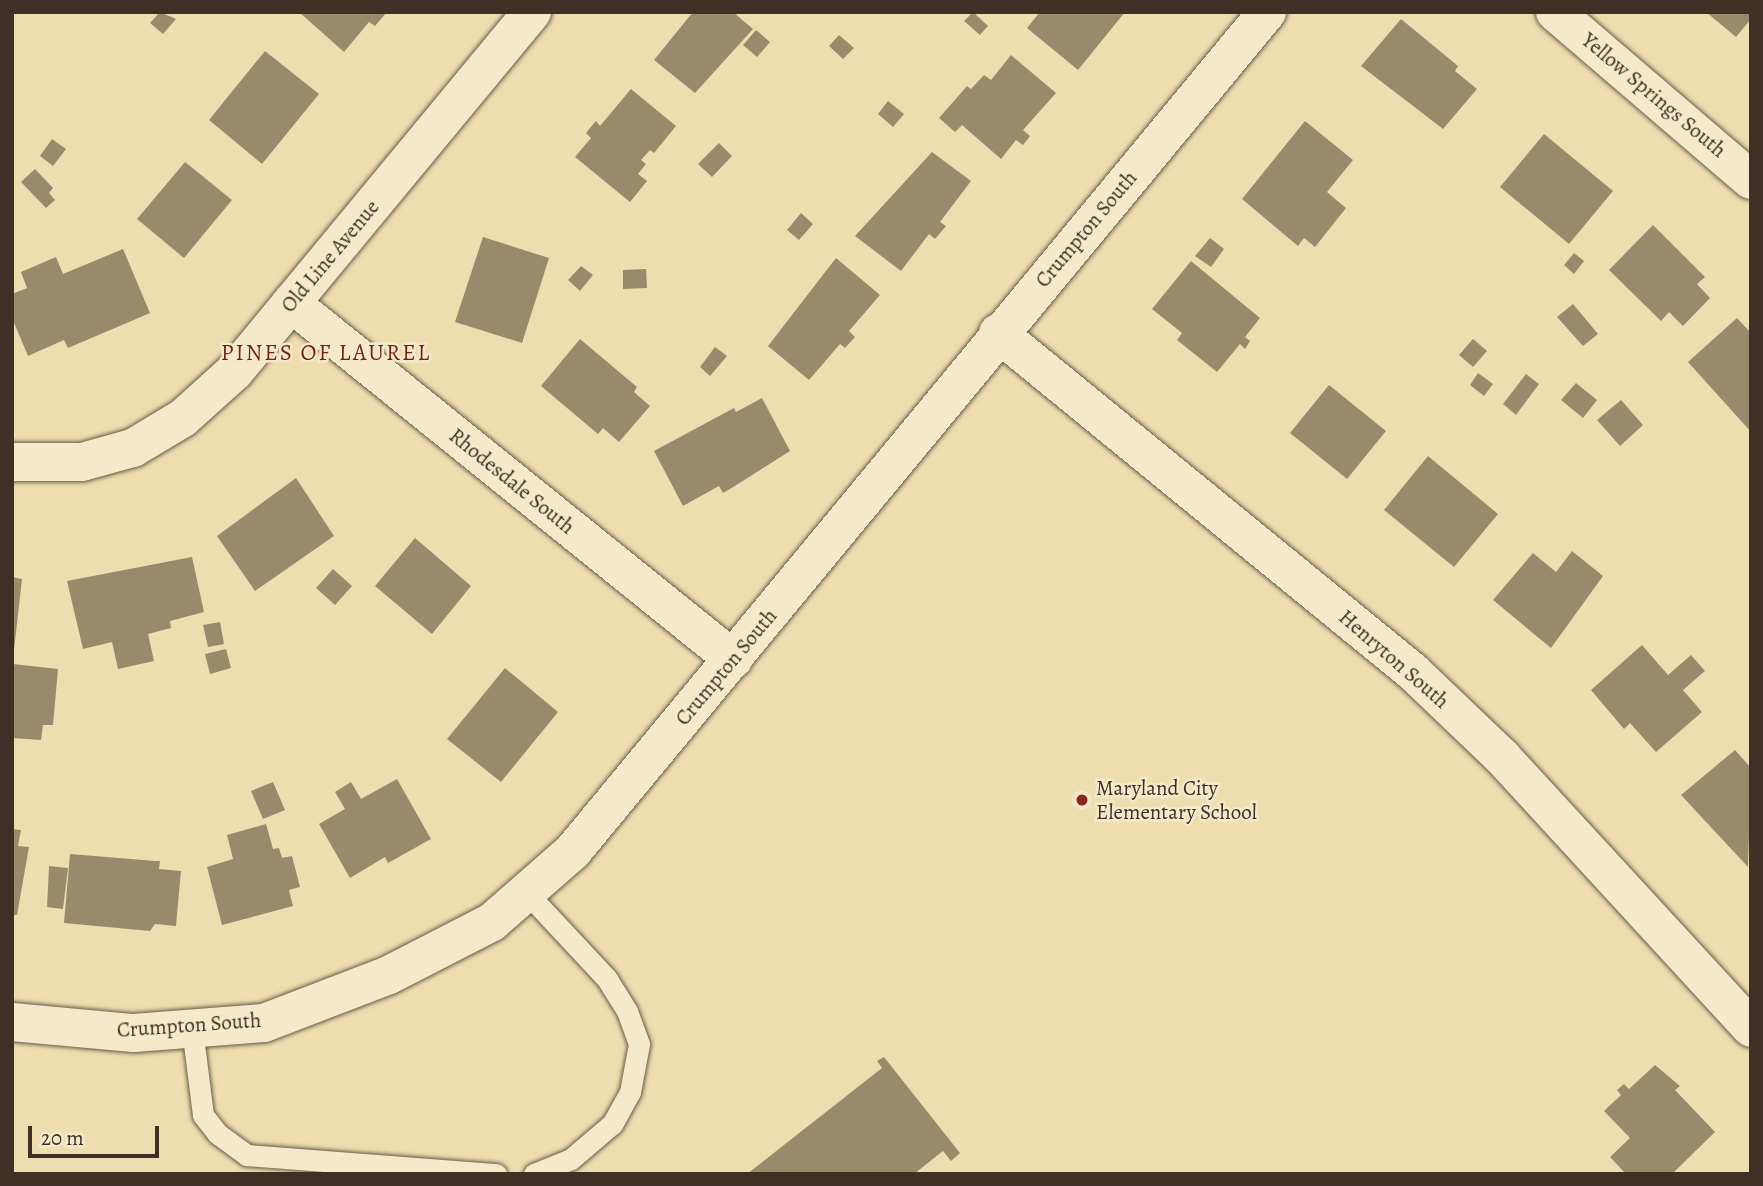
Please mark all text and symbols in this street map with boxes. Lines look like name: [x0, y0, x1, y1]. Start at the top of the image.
street label: Yellow Springs South: [1577, 27, 1731, 163]
street label: Crumpton South: [1030, 166, 1142, 292]
street label: Old Line Avenue: [276, 195, 384, 317]
district label: PINES OF LAUREL: [223, 339, 429, 367]
street label: Rhodesdale South: [444, 423, 580, 539]
street label: Crumpton South: [670, 604, 782, 730]
street label: Henryton South: [1334, 604, 1454, 714]
place label: Maryland City Elementary School: [1096, 775, 1257, 825]
marker: Maryland City Elementary School: [1074, 792, 1090, 808]
street label: Crumpton South: [116, 1007, 262, 1043]
scale bar: [32, 1112, 163, 1156]
text: 20 m: [41, 1124, 84, 1152]

